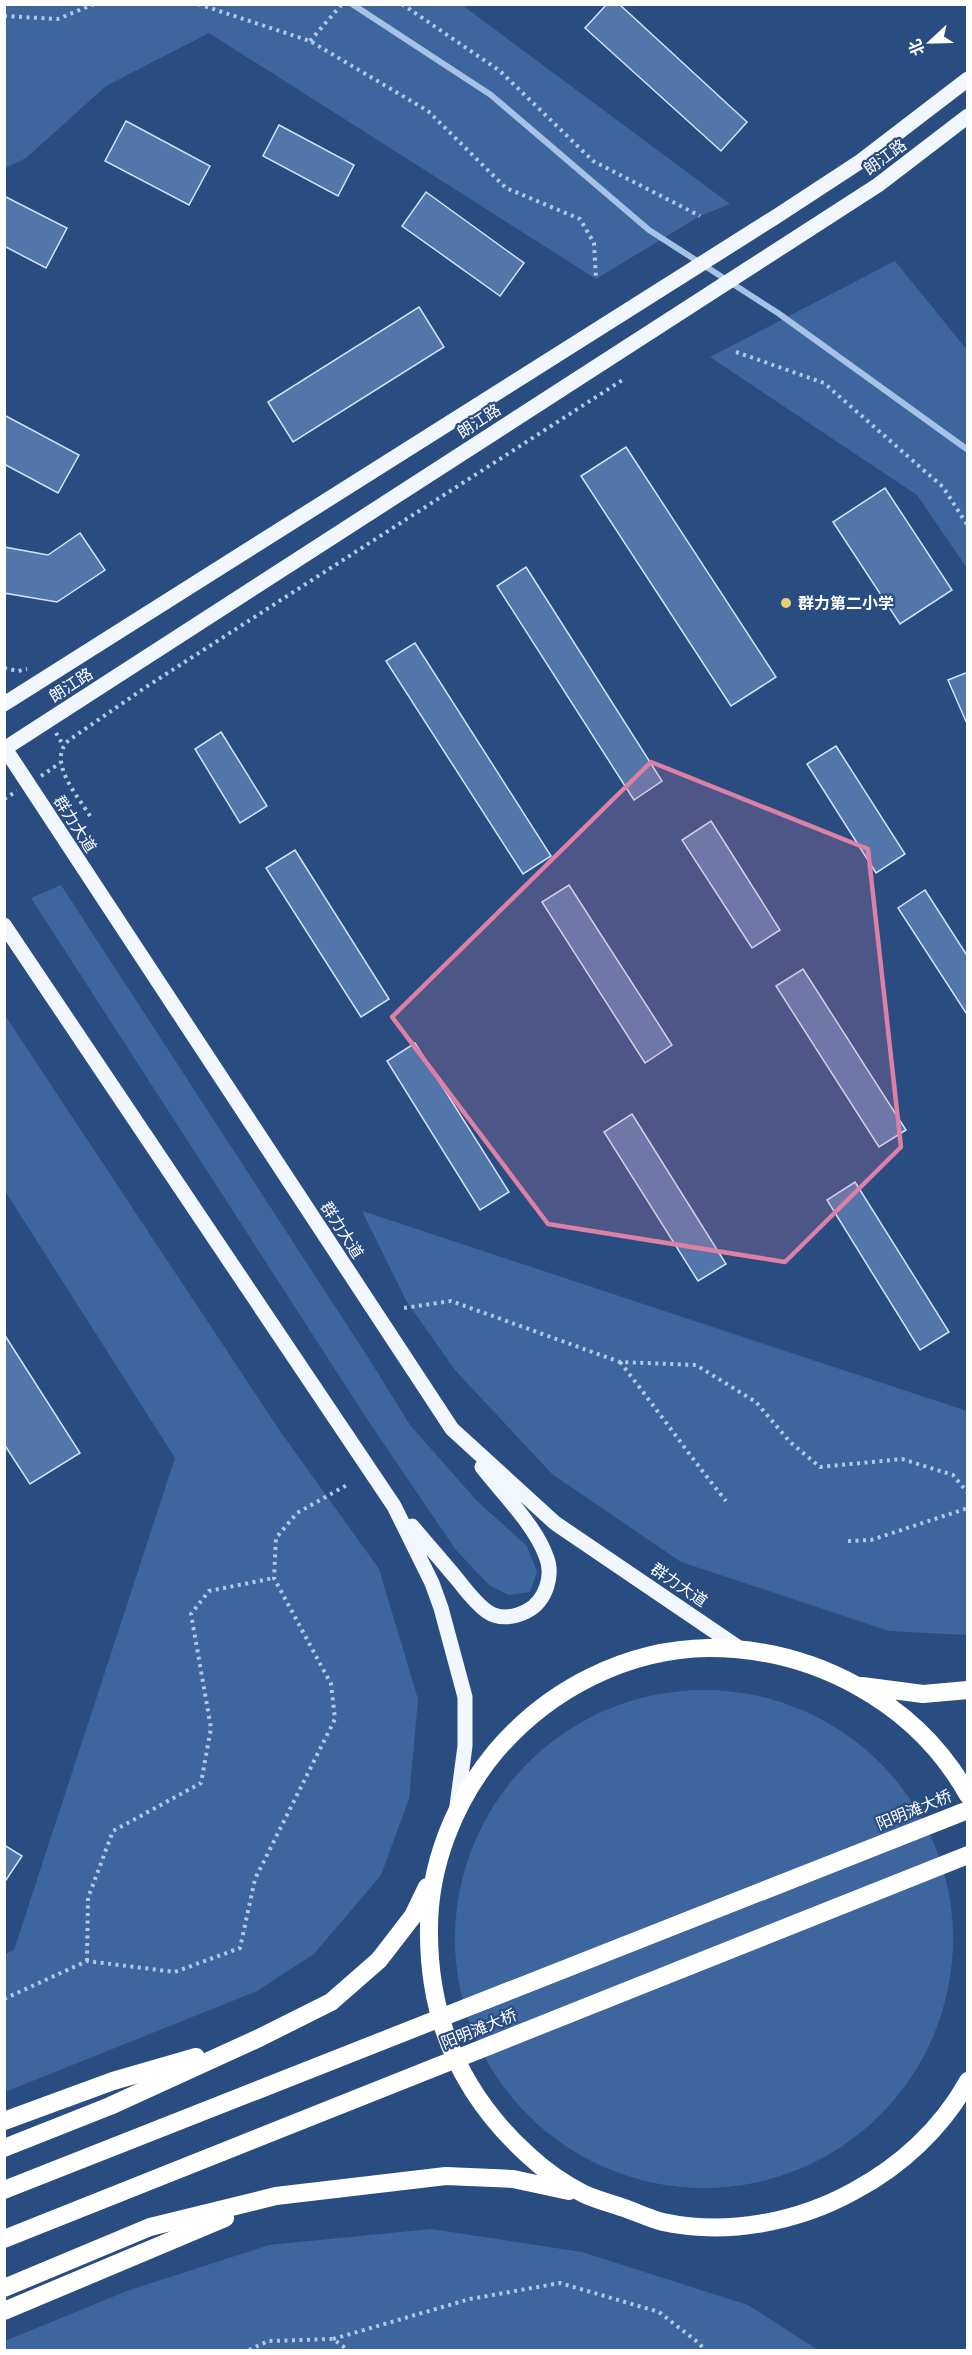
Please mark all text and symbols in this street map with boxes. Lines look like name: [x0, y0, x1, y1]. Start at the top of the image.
north arrow: [900, 12, 960, 72]
text: 北: [905, 36, 928, 58]
street label: 朗江路: [860, 135, 910, 179]
street label: 朗江路: [454, 400, 504, 442]
place label: 群力第二小学: [798, 594, 894, 613]
marker: 群力第二小学: [779, 596, 793, 610]
street label: 朗江路: [46, 664, 96, 706]
street label: 群力大道: [50, 792, 100, 856]
street label: 群力大道: [317, 1198, 367, 1262]
street label: 群力大道: [647, 1559, 711, 1611]
street label: 阳明滩大桥: [873, 1786, 955, 1834]
street label: 阳明滩大桥: [438, 2005, 520, 2053]

